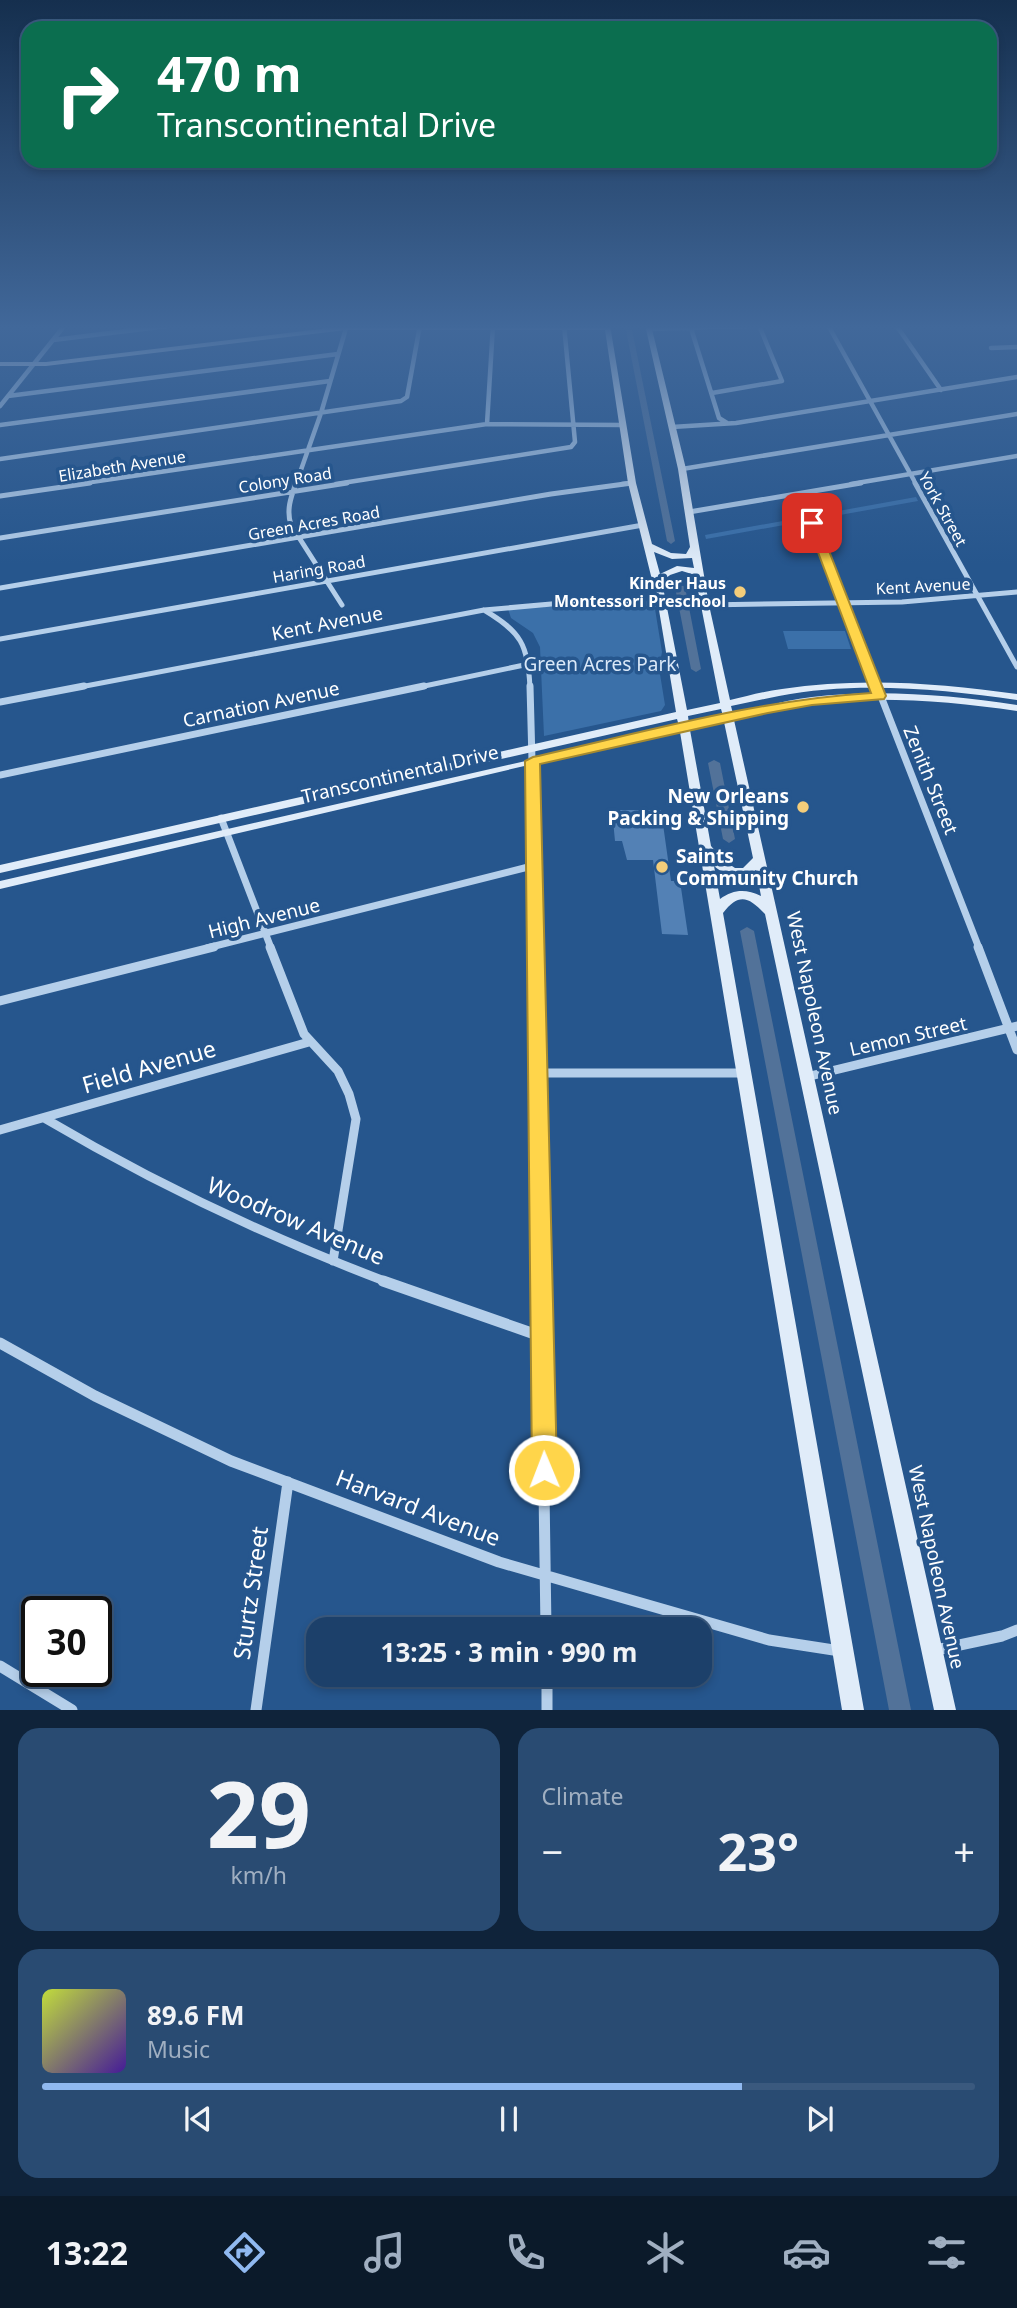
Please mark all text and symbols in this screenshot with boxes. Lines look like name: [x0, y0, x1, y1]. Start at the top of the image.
text: 470 m: [157, 40, 302, 106]
icon: right: [42, 49, 133, 140]
text: Transcontinental Drive: [157, 103, 496, 146]
street label: Elizabeth Avenue: [57, 445, 187, 487]
street label: Colony Road: [237, 462, 333, 498]
street label: York Street: [914, 468, 973, 550]
pin: [782, 493, 842, 553]
street label: Green Acres Road: [246, 501, 382, 545]
icon: arrive: [793, 504, 831, 542]
street label: Haring Road: [271, 550, 367, 588]
place label: Kinder Haus Montessori Preschool: [554, 572, 726, 612]
street label: Kent Avenue: [875, 573, 971, 599]
marker: Kinder Haus Montessori Preschool: [732, 584, 748, 600]
street label: Kent Avenue: [269, 599, 385, 647]
park label: Green Acres Park: [523, 651, 677, 677]
street label: Carnation Avenue: [180, 675, 342, 733]
street label: Zenith Street: [897, 722, 965, 838]
street label: Transcontinental Drive: [299, 739, 501, 809]
place label: New Orleans Packing & Shipping: [608, 783, 789, 831]
marker: New Orleans Packing & Shipping: [795, 799, 811, 815]
place label: Saints Community Church: [676, 843, 859, 891]
marker: Saints Community Church: [654, 859, 670, 875]
street label: High Avenue: [206, 892, 322, 944]
street label: West Napoleon Avenue: [781, 909, 849, 1117]
street label: Lemon Street: [847, 1010, 969, 1062]
street label: Field Avenue: [78, 1032, 219, 1100]
street label: Woodrow Avenue: [203, 1168, 390, 1272]
position arrow: [507, 1433, 581, 1507]
street label: Harvard Avenue: [331, 1461, 505, 1553]
street label: West Napoleon Avenue: [903, 1463, 971, 1671]
street label: Sturtz Street: [225, 1524, 275, 1661]
speed limit sign: 30: [21, 1596, 112, 1687]
text: 13:25 · 3 min · 990 m: [381, 1634, 637, 1670]
text: 29: [207, 1751, 311, 1875]
text: Climate: [542, 1780, 624, 1812]
text: 23°: [717, 1815, 799, 1886]
text: −: [542, 1825, 563, 1877]
text: +: [953, 1825, 975, 1877]
text: km/h: [230, 1859, 287, 1891]
text: 89.6 FM: [147, 1997, 244, 2033]
text: Music: [147, 2033, 210, 2065]
icon: previous: [179, 2100, 217, 2138]
icon: pause: [490, 2100, 528, 2138]
icon: next: [801, 2100, 839, 2138]
icon: directions: [220, 2228, 269, 2277]
icon: music: [360, 2228, 409, 2277]
icon: phone: [501, 2228, 550, 2277]
icon: climate: [641, 2228, 690, 2277]
icon: car: [782, 2228, 831, 2277]
icon: filters: [922, 2228, 971, 2277]
text: 13:22: [46, 2231, 128, 2274]

